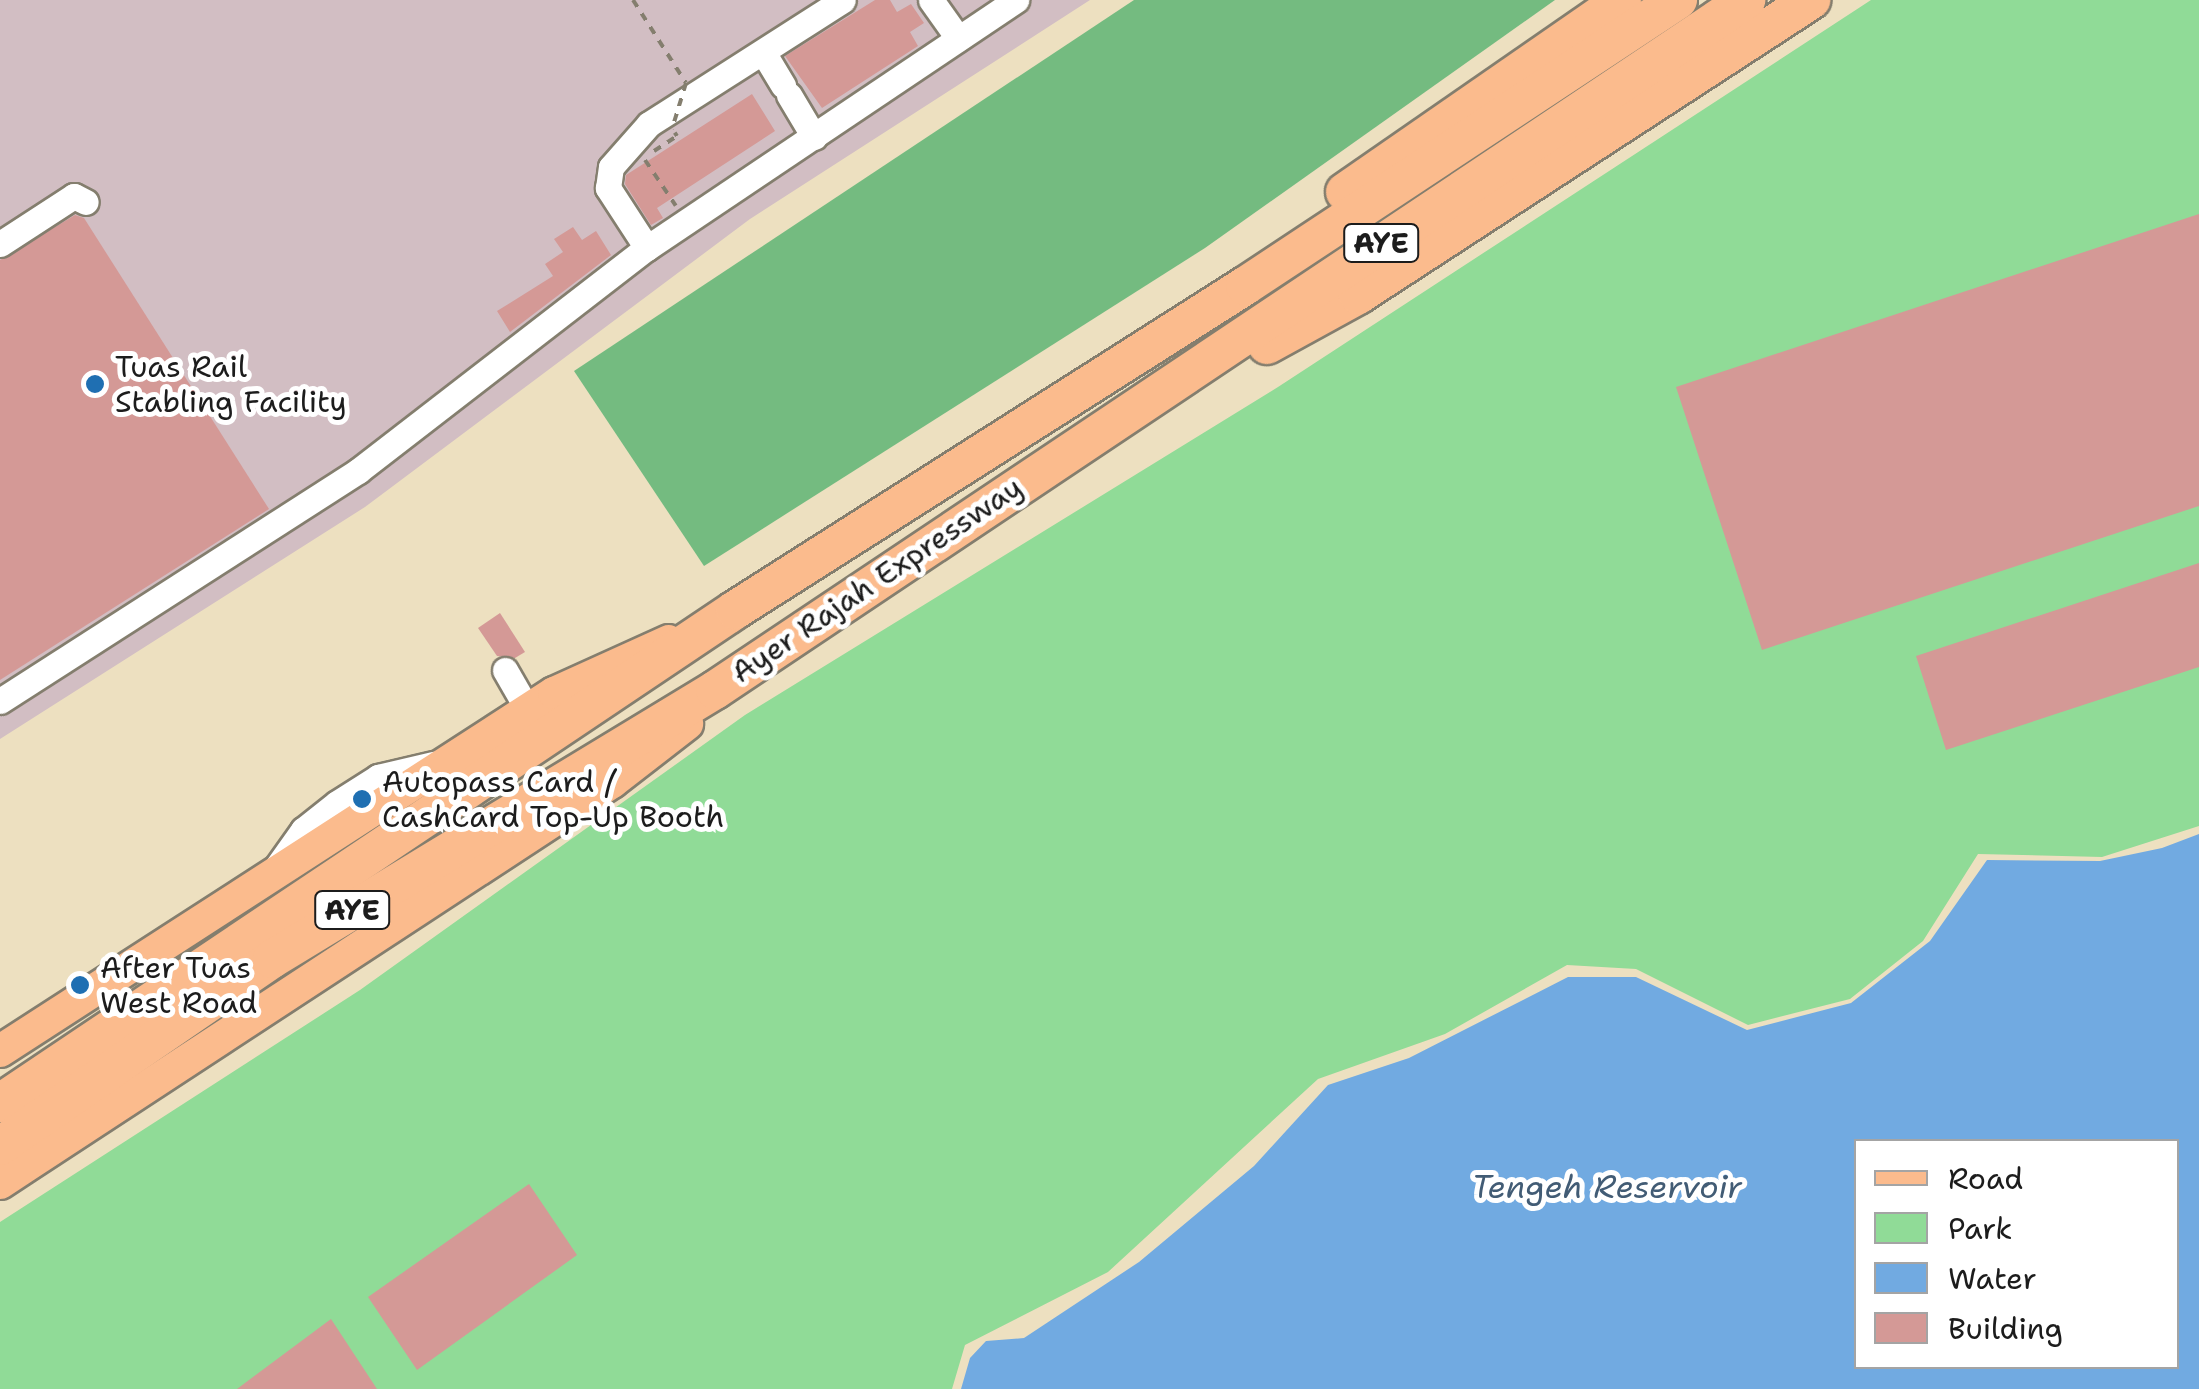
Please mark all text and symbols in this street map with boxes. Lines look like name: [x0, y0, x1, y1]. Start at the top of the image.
road number: AYE: [1341, 220, 1421, 266]
place label: Tuas Rail Stabling Facility: [115, 349, 347, 420]
marker: Tuas Rail Stabling Facility: [84, 373, 106, 395]
street label: Ayer Rajah Expressway: [725, 469, 1029, 691]
place label: Autopass Card / CashCard Top-Up Booth: [382, 764, 724, 834]
marker: Autopass Card / CashCard Top-Up Booth: [351, 788, 373, 810]
road number: AYE: [312, 887, 392, 933]
place label: After Tuas West Road: [100, 950, 257, 1020]
marker: After Tuas West Road: [69, 974, 91, 996]
legend: [1854, 1139, 2179, 1369]
text: Road: [1948, 1158, 2023, 1199]
water label: Tengeh Reservoir: [1472, 1168, 1742, 1206]
text: Park: [1948, 1208, 2012, 1249]
text: Water: [1948, 1258, 2037, 1299]
text: Building: [1948, 1308, 2063, 1349]

